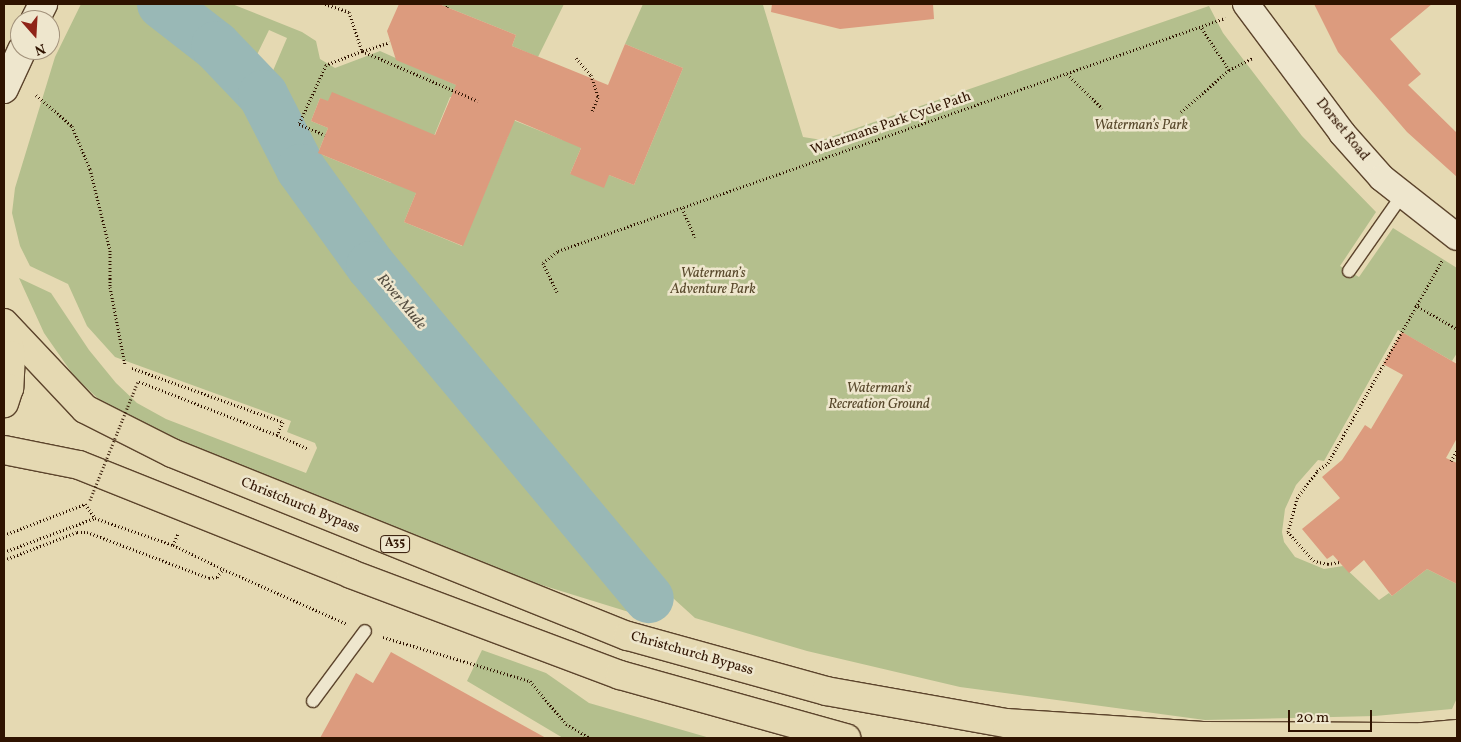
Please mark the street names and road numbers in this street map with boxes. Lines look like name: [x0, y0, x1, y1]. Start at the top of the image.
street label: Watermans Park Cycle Path: [809, 89, 973, 159]
street label: Dorset Road: [1312, 95, 1372, 165]
street label: Christchurch Bypass: [238, 474, 362, 538]
road number: A35: [380, 534, 410, 554]
street label: Christchurch Bypass: [629, 628, 755, 680]

